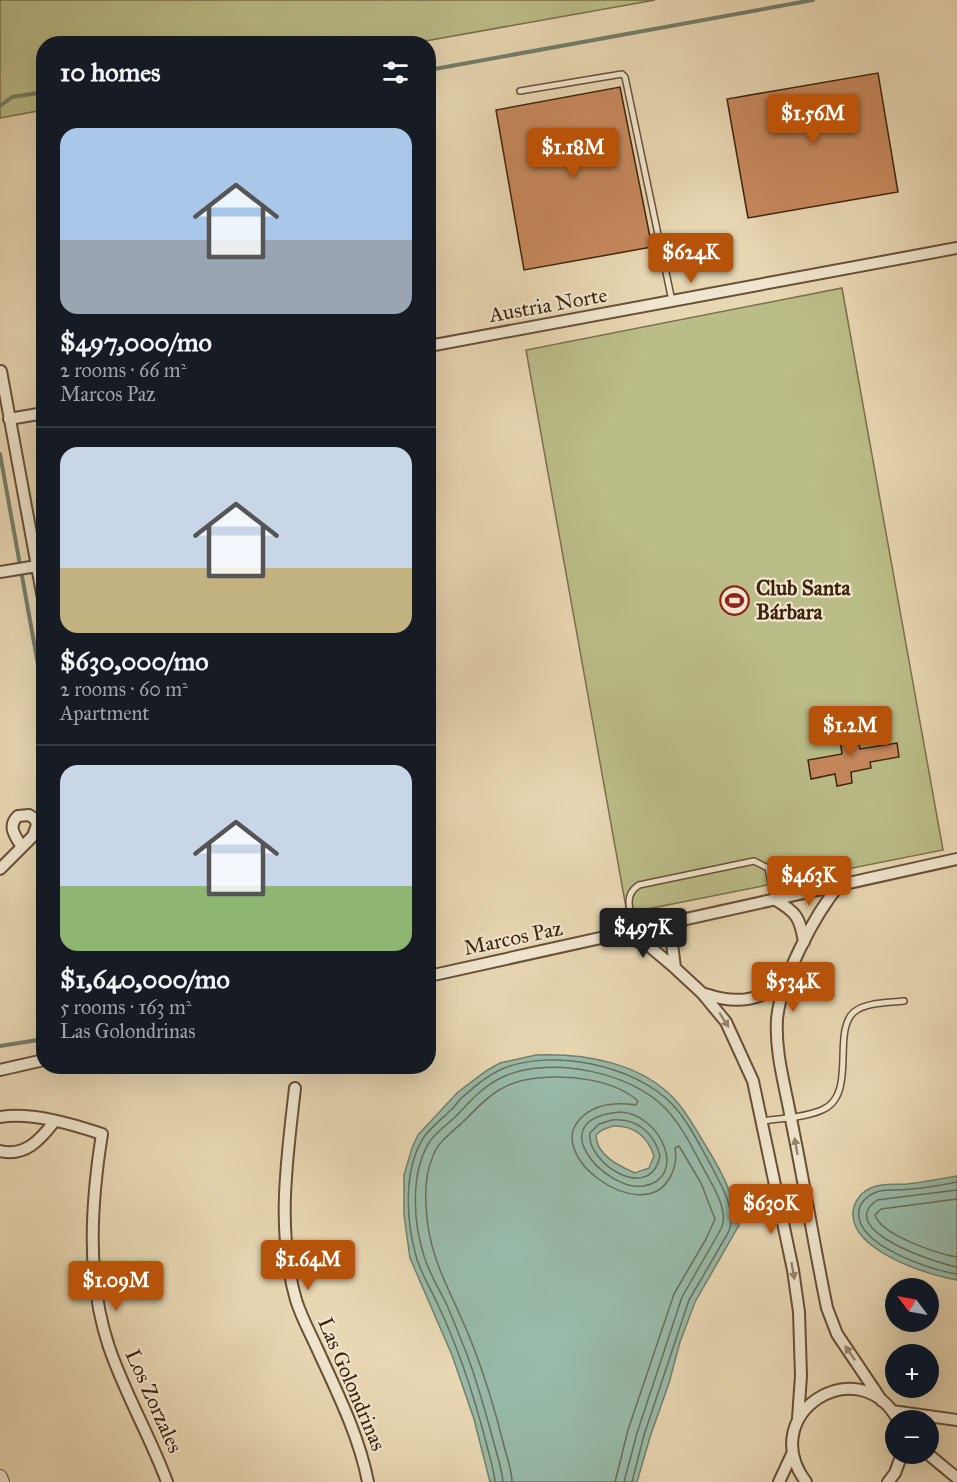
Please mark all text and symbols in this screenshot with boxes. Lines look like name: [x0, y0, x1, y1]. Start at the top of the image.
text: 10 homes: [60, 56, 161, 88]
icon: filters: [379, 56, 412, 89]
pin: $1.56M: [764, 94, 862, 145]
text: $1.56M: [781, 101, 845, 125]
pin: $1.18M: [524, 128, 622, 179]
text: $1.18M: [541, 135, 605, 159]
icon: home: [182, 167, 290, 275]
pin: $624K: [649, 233, 733, 284]
text: $624K: [662, 240, 720, 264]
street label: Austria Norte: [486, 282, 609, 328]
text: $497,000/mo: [60, 326, 212, 358]
text: 2 rooms · 66 m²: [60, 358, 186, 382]
text: Marcos Paz: [60, 382, 156, 406]
icon: home: [182, 486, 290, 594]
place label: Club Santa Bárbara: [756, 575, 851, 625]
sports icon: Club Santa Bárbara: [719, 584, 751, 616]
text: $630,000/mo: [60, 645, 209, 677]
text: 2 rooms · 60 m²: [60, 677, 188, 701]
text: Apartment: [60, 701, 149, 725]
pin: $1.2M: [808, 706, 892, 757]
text: $1.2M: [823, 713, 877, 737]
icon: home: [182, 804, 290, 912]
pin: $463K: [767, 856, 851, 907]
text: $463K: [781, 863, 837, 887]
pin: $497K: [601, 908, 685, 959]
street label: Marcos Paz: [461, 915, 565, 961]
text: $497K: [614, 915, 672, 939]
pin: $534K: [751, 962, 835, 1013]
text: $1,640,000/mo: [60, 963, 230, 995]
text: $534K: [766, 969, 820, 993]
text: 5 rooms · 163 m²: [60, 995, 192, 1019]
one-way arrow: [719, 1012, 730, 1028]
text: Las Golondrinas: [60, 1019, 196, 1043]
one-way arrow: [791, 1136, 800, 1155]
pin: $630K: [729, 1184, 813, 1235]
text: $630K: [743, 1191, 799, 1215]
pin: $1.64M: [259, 1240, 357, 1291]
text: $1.64M: [275, 1247, 341, 1271]
pin: $1.09M: [67, 1261, 165, 1312]
one-way arrow: [789, 1262, 798, 1281]
text: $1.09M: [82, 1268, 150, 1292]
north arrow: [885, 1278, 939, 1332]
map controls: [885, 1278, 939, 1464]
street label: Las Golondrinas: [312, 1313, 392, 1455]
button: +: [885, 1344, 939, 1398]
street label: Los Zorzales: [120, 1345, 188, 1457]
one-way arrow: [844, 1345, 856, 1361]
button: −: [885, 1410, 939, 1464]

